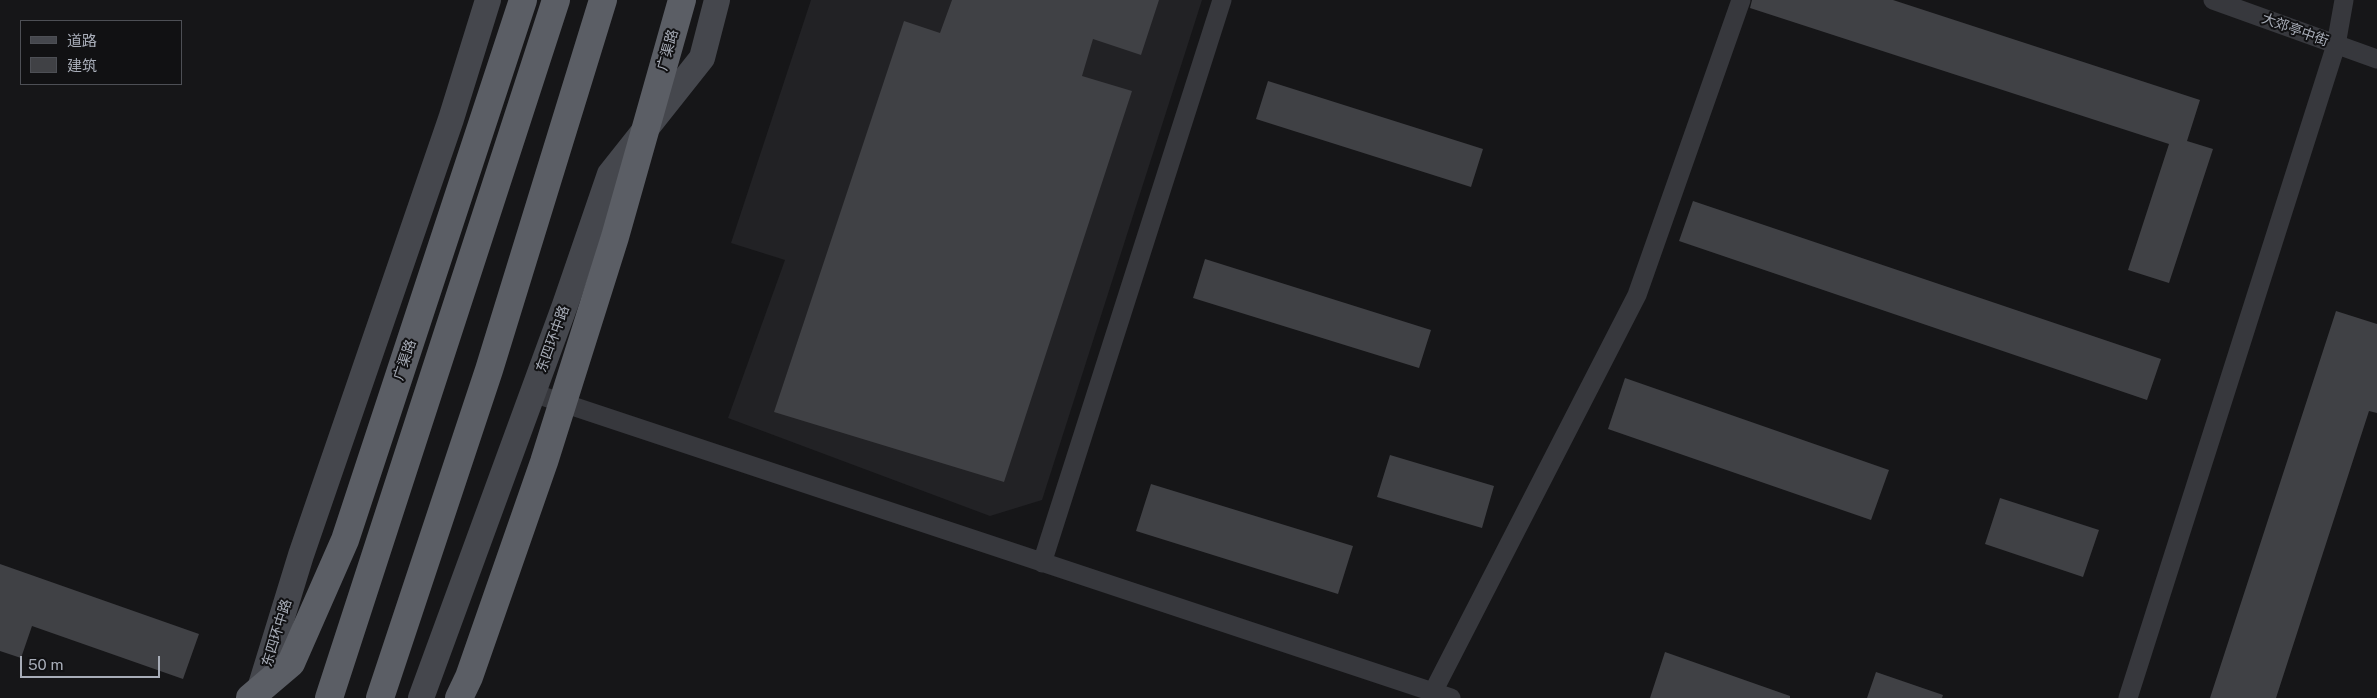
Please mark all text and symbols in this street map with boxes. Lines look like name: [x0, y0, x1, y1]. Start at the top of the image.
street label: 大郊亭中街: [2259, 10, 2331, 50]
legend: [20, 20, 182, 85]
street label: 广渠路: [654, 27, 682, 73]
text: 道路: [67, 32, 97, 49]
text: 建筑: [67, 57, 97, 74]
street label: 东四环中路: [533, 303, 573, 375]
street label: 广渠路: [390, 337, 420, 383]
street label: 东四环中路: [259, 597, 295, 669]
scale bar: [22, 646, 162, 678]
text: 50 m: [28, 656, 63, 673]

